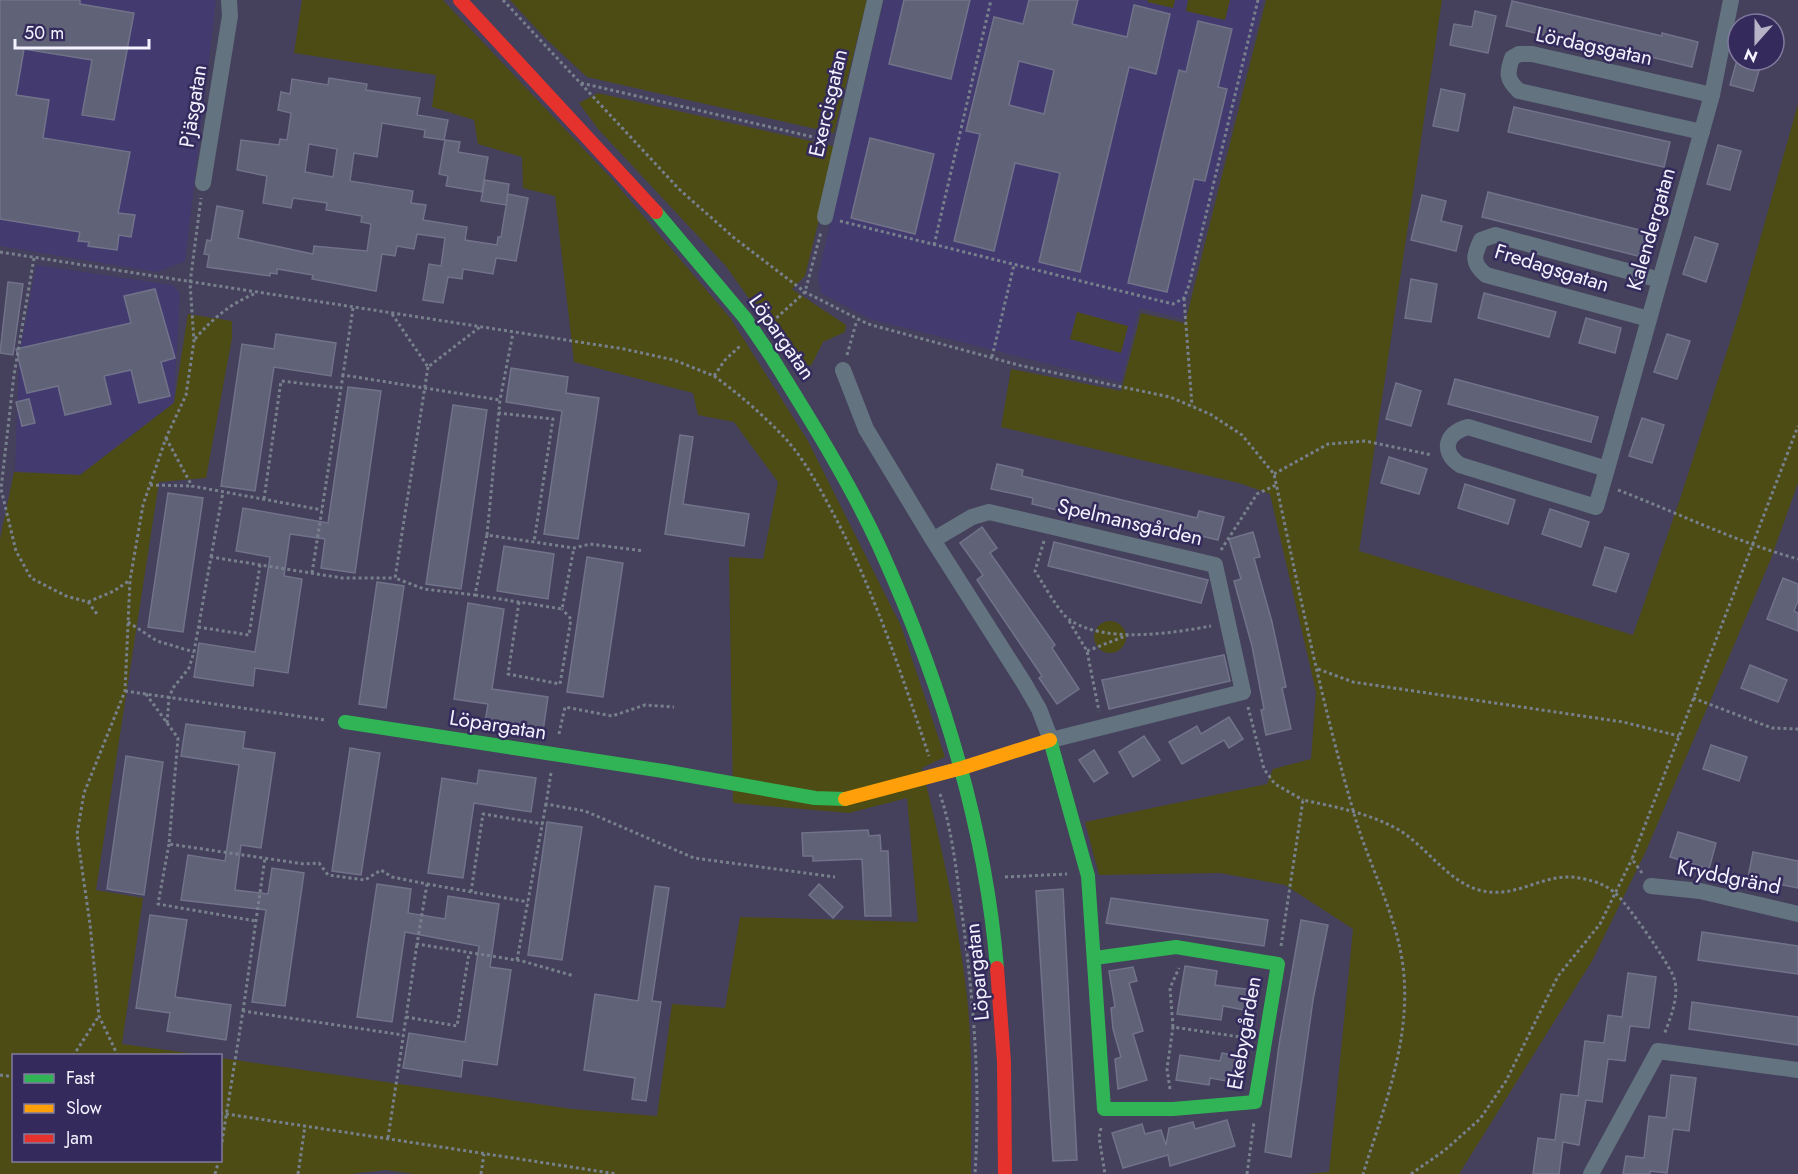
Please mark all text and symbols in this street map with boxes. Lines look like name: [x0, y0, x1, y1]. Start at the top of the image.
scale bar: [15, 12, 148, 50]
north arrow: [1726, 12, 1786, 72]
street label: Lördagsgatan: [1533, 19, 1655, 73]
text: 50 m: [24, 20, 64, 46]
text: N: [1741, 43, 1761, 69]
street label: Exercisgatan: [801, 46, 855, 160]
street label: Pjäsgatan: [172, 62, 214, 150]
street label: Kalendergatan: [1619, 164, 1683, 294]
street label: Fredagsgatan: [1491, 236, 1613, 300]
street label: Löpargatan: [742, 288, 822, 386]
street label: Spelmansgården: [1054, 491, 1206, 553]
street label: Löpargatan: [447, 703, 549, 747]
street label: Kryddgränd: [1674, 852, 1784, 902]
street label: Löpargatan: [957, 922, 997, 1022]
street label: Ekebygården: [1219, 974, 1269, 1092]
legend: [12, 1054, 222, 1162]
text: Fast: [66, 1065, 95, 1091]
text: Slow: [66, 1095, 103, 1121]
text: Jam: [64, 1125, 93, 1151]

